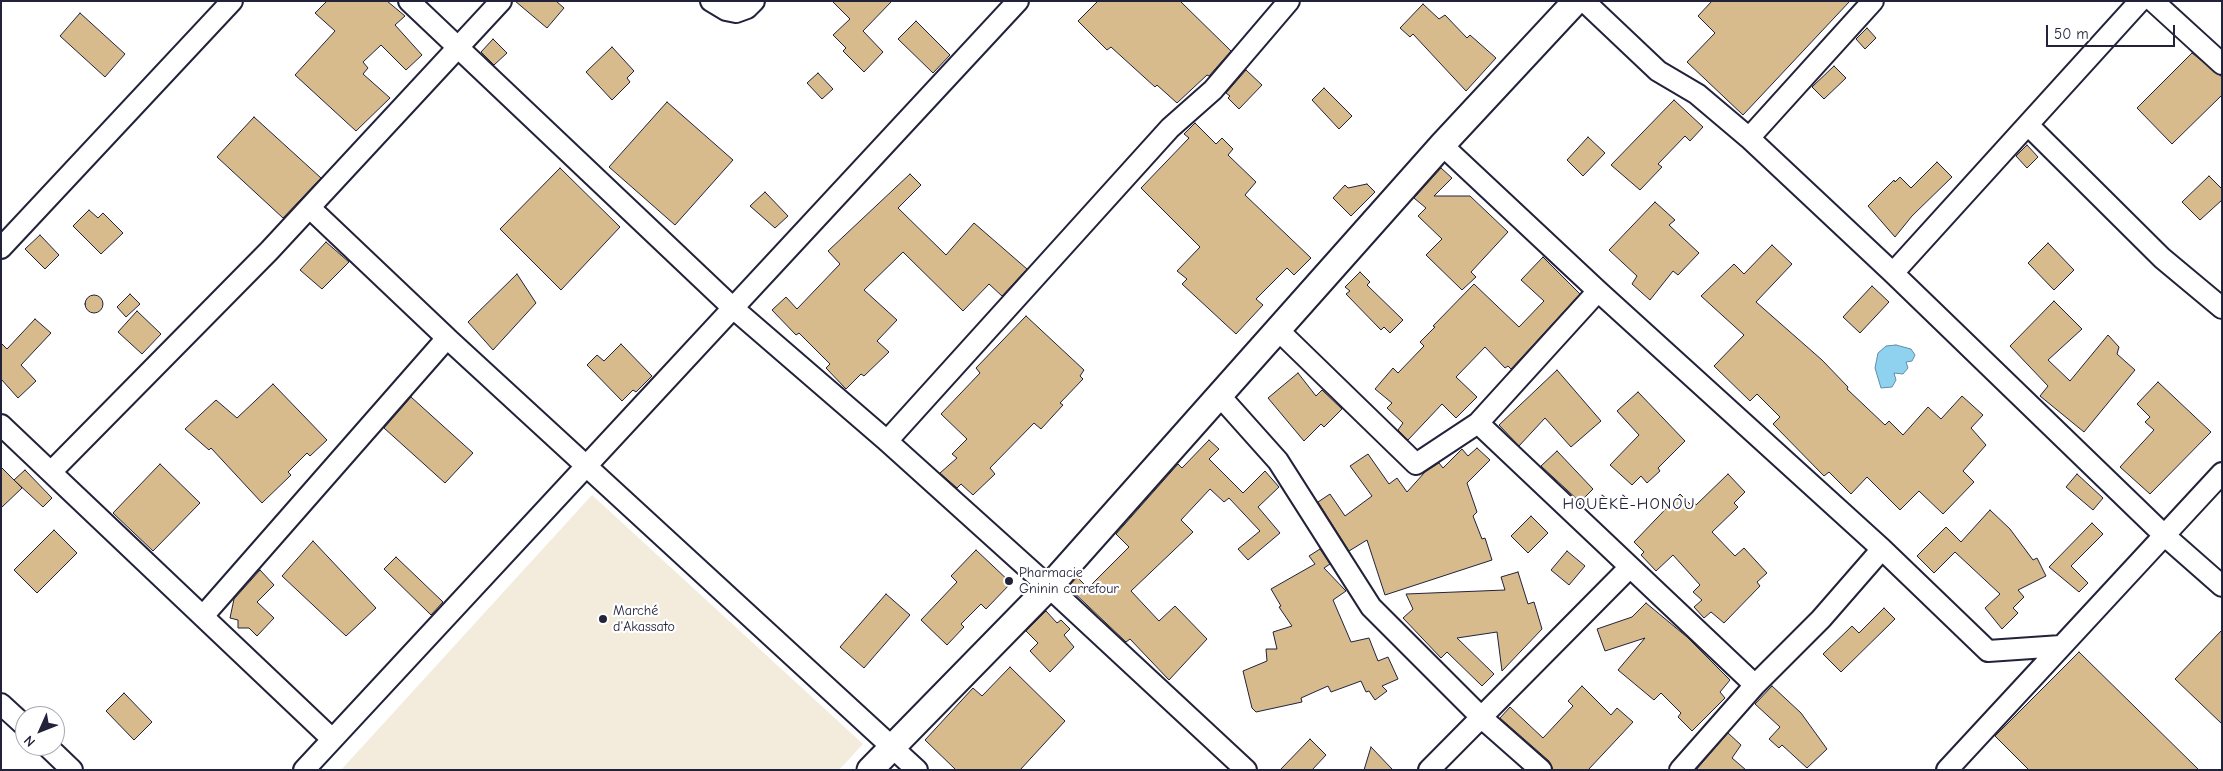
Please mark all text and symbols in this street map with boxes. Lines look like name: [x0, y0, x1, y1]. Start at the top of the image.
scale bar: [2048, 15, 2177, 47]
text: 50 m: [2054, 25, 2089, 43]
district label: HOUÈKÈ-HONOU: [1561, 494, 1697, 514]
place label: Pharmacie Gninin carrefour: [1019, 565, 1119, 598]
marker: Pharmacie Gninin carrefour: [1003, 575, 1015, 587]
place label: Marché d'Akassato: [613, 603, 675, 636]
marker: Marché d'Akassato: [597, 613, 609, 625]
north arrow: [15, 706, 65, 756]
text: N: [20, 732, 39, 750]

